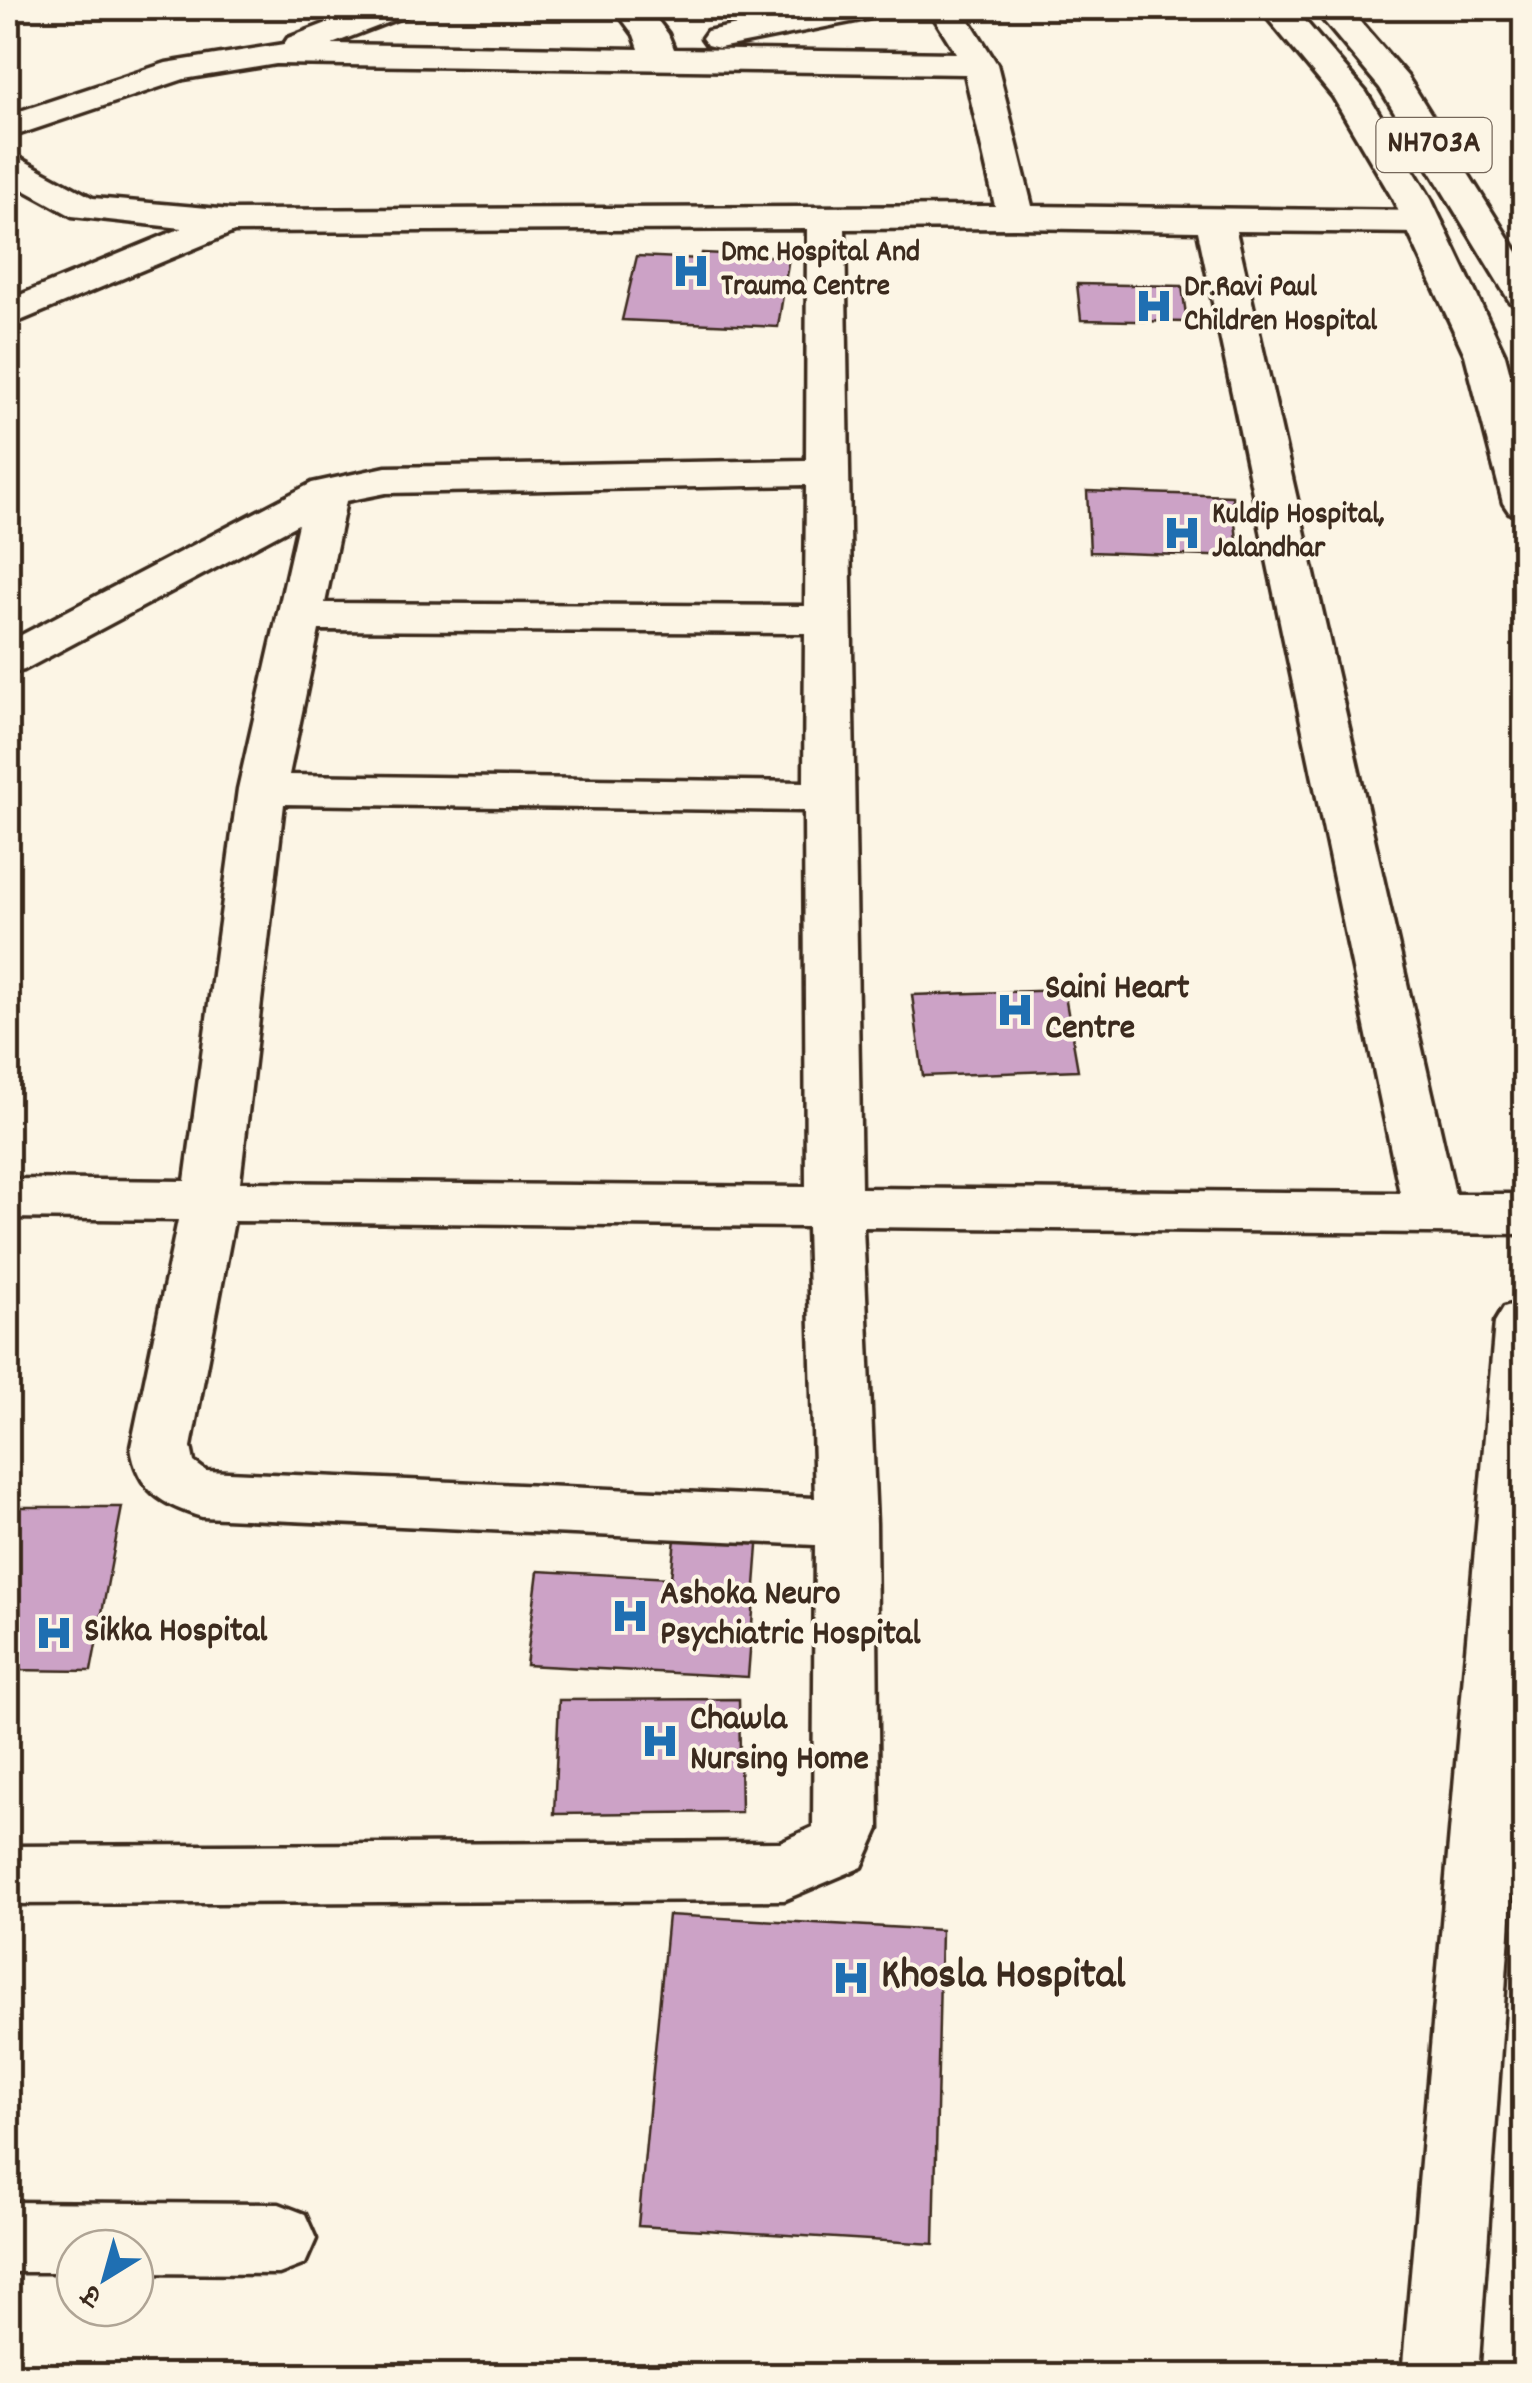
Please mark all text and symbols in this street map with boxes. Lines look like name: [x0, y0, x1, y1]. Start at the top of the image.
road number: NH703A: [1376, 118, 1492, 172]
place label: Dmc Hospital And Trauma Centre: [721, 233, 920, 310]
hospital icon: Dmc Hospital And Trauma Centre: [670, 250, 712, 292]
place label: Dr.Ravi Paul Children Hospital: [1184, 268, 1378, 345]
hospital icon: Dr.Ravi Paul Children Hospital: [1133, 285, 1175, 327]
place label: Kuldip Hospital, Jalandhar: [1212, 495, 1385, 572]
hospital icon: Kuldip Hospital, Jalandhar: [1161, 512, 1203, 554]
place label: Saini Heart Centre: [1045, 965, 1190, 1055]
hospital icon: Saini Heart Centre: [994, 989, 1036, 1031]
place label: Ashoka Neuro Psychiatric Hospital: [660, 1571, 921, 1661]
hospital icon: Ashoka Neuro Psychiatric Hospital: [609, 1595, 651, 1637]
place label: Sikka Hospital: [84, 1608, 268, 1658]
hospital icon: Sikka Hospital: [33, 1612, 75, 1654]
place label: Chawla Nursing Home: [690, 1696, 869, 1786]
hospital icon: Chawla Nursing Home: [639, 1720, 681, 1762]
place label: Khosla Hospital: [881, 1948, 1126, 2008]
hospital icon: Khosla Hospital: [830, 1957, 872, 1999]
north arrow: [55, 2228, 155, 2328]
text: उ: [74, 2273, 112, 2315]

